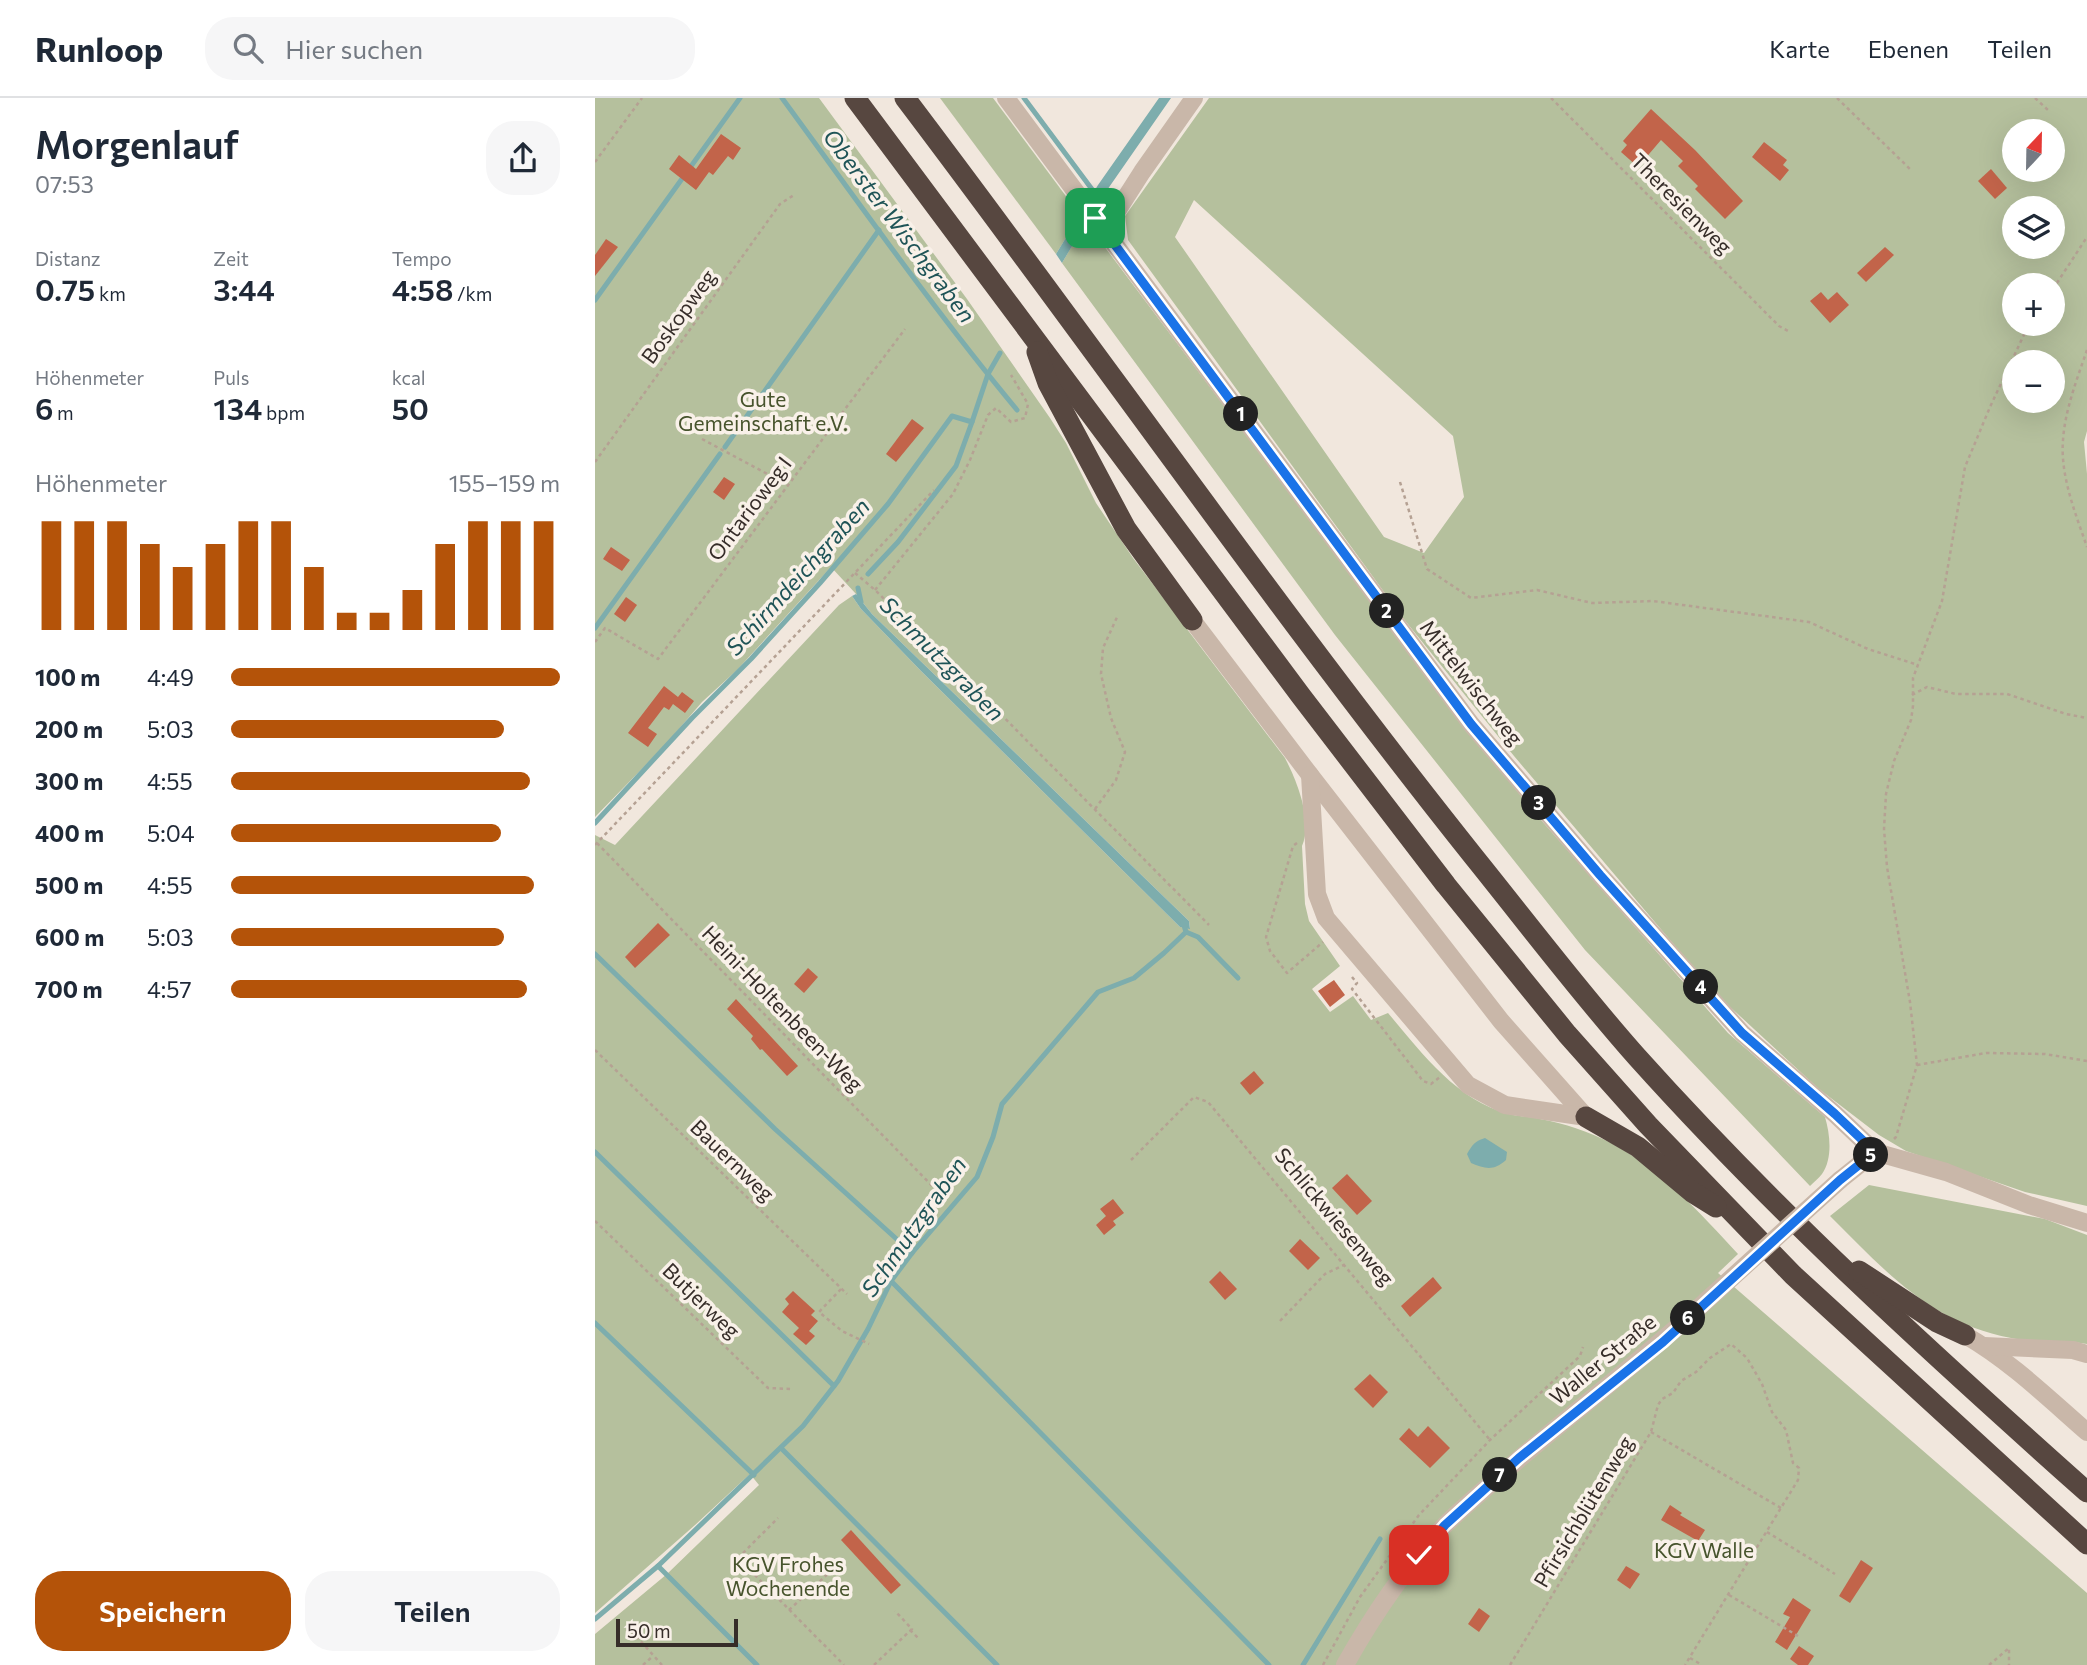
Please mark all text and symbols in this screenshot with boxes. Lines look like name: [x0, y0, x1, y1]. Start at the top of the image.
search box: [205, 17, 695, 80]
text: Runloop: [35, 28, 163, 69]
icon: search: [229, 29, 267, 67]
text: Hier suchen: [285, 33, 423, 64]
text: Karte: [1769, 34, 1830, 63]
text: Ebenen: [1868, 34, 1949, 63]
text: Teilen: [1987, 34, 2052, 63]
north arrow: [2002, 119, 2065, 182]
map controls: [2002, 119, 2065, 413]
text: Morgenlauf: [35, 120, 239, 167]
button: share: [486, 121, 560, 195]
water label: Oberster Wischgraben: [818, 123, 982, 328]
street label: Theresienweg: [1626, 147, 1738, 259]
text: 07:53: [35, 170, 94, 198]
pin: [1065, 188, 1125, 248]
button: layers: [2002, 196, 2065, 259]
icon: arrive: [1076, 199, 1114, 237]
text: Distanz: [35, 247, 101, 270]
text: Zeit: [213, 247, 249, 270]
text: Tempo: [392, 247, 452, 270]
street label: Boskopweg: [635, 264, 720, 368]
text: 0.75: [35, 270, 95, 307]
text: 3:44: [213, 270, 275, 307]
text: 4:58: [392, 270, 453, 307]
button: +: [2002, 273, 2065, 336]
text: km: [95, 282, 126, 305]
text: /km: [453, 282, 492, 305]
button: −: [2002, 350, 2065, 413]
text: Höhenmeter: [35, 366, 144, 389]
text: Puls: [213, 366, 249, 389]
text: kcal: [392, 366, 426, 389]
park label: Gute Gemeinschaft e.V.: [678, 386, 848, 435]
text: 6: [35, 389, 53, 426]
text: 134: [213, 389, 262, 426]
text: 50: [392, 389, 429, 426]
pin: 1: [1223, 396, 1259, 432]
text: m: [53, 401, 74, 424]
text: bpm: [262, 401, 305, 424]
text: 1: [1236, 402, 1245, 425]
street label: Ontarioweg I: [702, 451, 796, 565]
text: Höhenmeter: [35, 469, 167, 497]
text: 155–159 m: [449, 469, 560, 497]
water label: Schirmdeichgraben: [719, 492, 875, 661]
water label: Schmutzgraben: [875, 590, 1011, 726]
pin: 2: [1369, 594, 1405, 628]
text: 2: [1381, 599, 1392, 622]
street label: Mittelwischweg: [1416, 615, 1529, 750]
text: 100 m: [35, 663, 100, 691]
text: 4:49: [147, 663, 194, 691]
text: 200 m: [35, 715, 103, 743]
text: 5:03: [147, 715, 194, 743]
text: 300 m: [35, 767, 103, 795]
text: 4:55: [147, 767, 193, 795]
pin: 3: [1521, 786, 1557, 820]
text: 3: [1533, 791, 1544, 814]
text: 400 m: [35, 819, 104, 847]
text: 5:04: [147, 819, 194, 847]
text: 500 m: [35, 871, 103, 899]
text: 4:55: [147, 871, 193, 899]
street label: Heini-Holtenbeen-Weg: [697, 920, 869, 1096]
text: 600 m: [35, 923, 104, 951]
text: 5:03: [147, 923, 194, 951]
pin: 4: [1683, 970, 1719, 1004]
text: 700 m: [35, 975, 103, 1003]
text: 4:57: [147, 975, 192, 1003]
text: 4: [1695, 975, 1706, 998]
street label: Bauernweg: [686, 1114, 780, 1206]
pin: 5: [1853, 1138, 1889, 1172]
street label: Schlickwiesenweg: [1270, 1142, 1400, 1290]
text: 5: [1865, 1143, 1876, 1166]
water label: Schmutzgraben: [855, 1151, 972, 1302]
street label: Butjerweg: [658, 1257, 746, 1343]
pin: 6: [1671, 1300, 1705, 1336]
text: 6: [1682, 1306, 1693, 1329]
street label: Waller Straße: [1544, 1308, 1660, 1409]
street label: Pfirsichblütenweg: [1528, 1431, 1638, 1591]
pin: 7: [1483, 1458, 1517, 1492]
text: 7: [1494, 1463, 1505, 1486]
pin: [1389, 1525, 1449, 1585]
icon: check: [1400, 1536, 1438, 1574]
park label: KGV Walle: [1654, 1537, 1754, 1562]
park label: KGV Frohes Wochenende: [726, 1551, 850, 1600]
button: Speichern: [35, 1571, 291, 1651]
button: Teilen: [305, 1571, 560, 1651]
scale bar: [616, 1616, 739, 1648]
text: 50 m: [627, 1619, 671, 1642]

